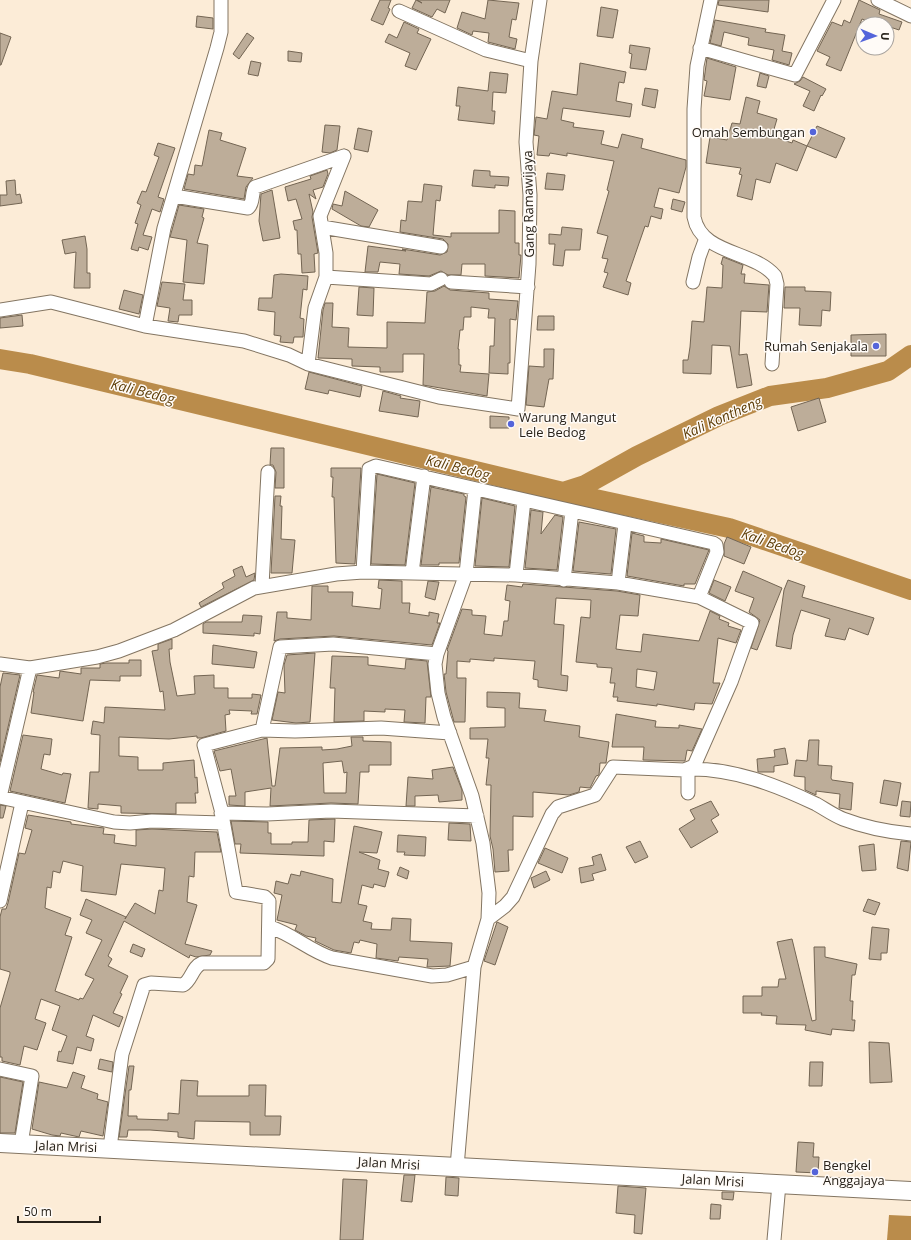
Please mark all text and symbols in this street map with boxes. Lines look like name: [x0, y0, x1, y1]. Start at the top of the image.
north arrow: [855, 16, 895, 56]
text: U: [878, 32, 893, 41]
place label: Omah Sembungan: [692, 123, 805, 141]
marker: Omah Sembungan: [808, 127, 818, 137]
street label: Gang Ramawijaya: [518, 150, 538, 258]
place label: Rumah Senjakala: [764, 337, 868, 355]
marker: Rumah Senjakala: [871, 341, 881, 351]
water label: Kali Bedog: [109, 374, 178, 408]
water label: Kali Kontheng: [679, 391, 765, 443]
place label: Warung Mangut Lele Bedog: [519, 408, 617, 441]
marker: Warung Mangut Lele Bedog: [506, 419, 516, 429]
water label: Kali Bedog: [424, 450, 493, 484]
water label: Kali Bedog: [739, 523, 808, 563]
street label: Jalan Mrisi: [33, 1136, 97, 1156]
street label: Jalan Mrisi: [355, 1152, 421, 1174]
place label: Bengkel Anggajaya: [823, 1156, 885, 1189]
marker: Bengkel Anggajaya: [810, 1167, 820, 1177]
street label: Jalan Mrisi: [679, 1169, 745, 1191]
scale bar: [18, 1198, 100, 1224]
text: 50 m: [24, 1203, 52, 1220]

